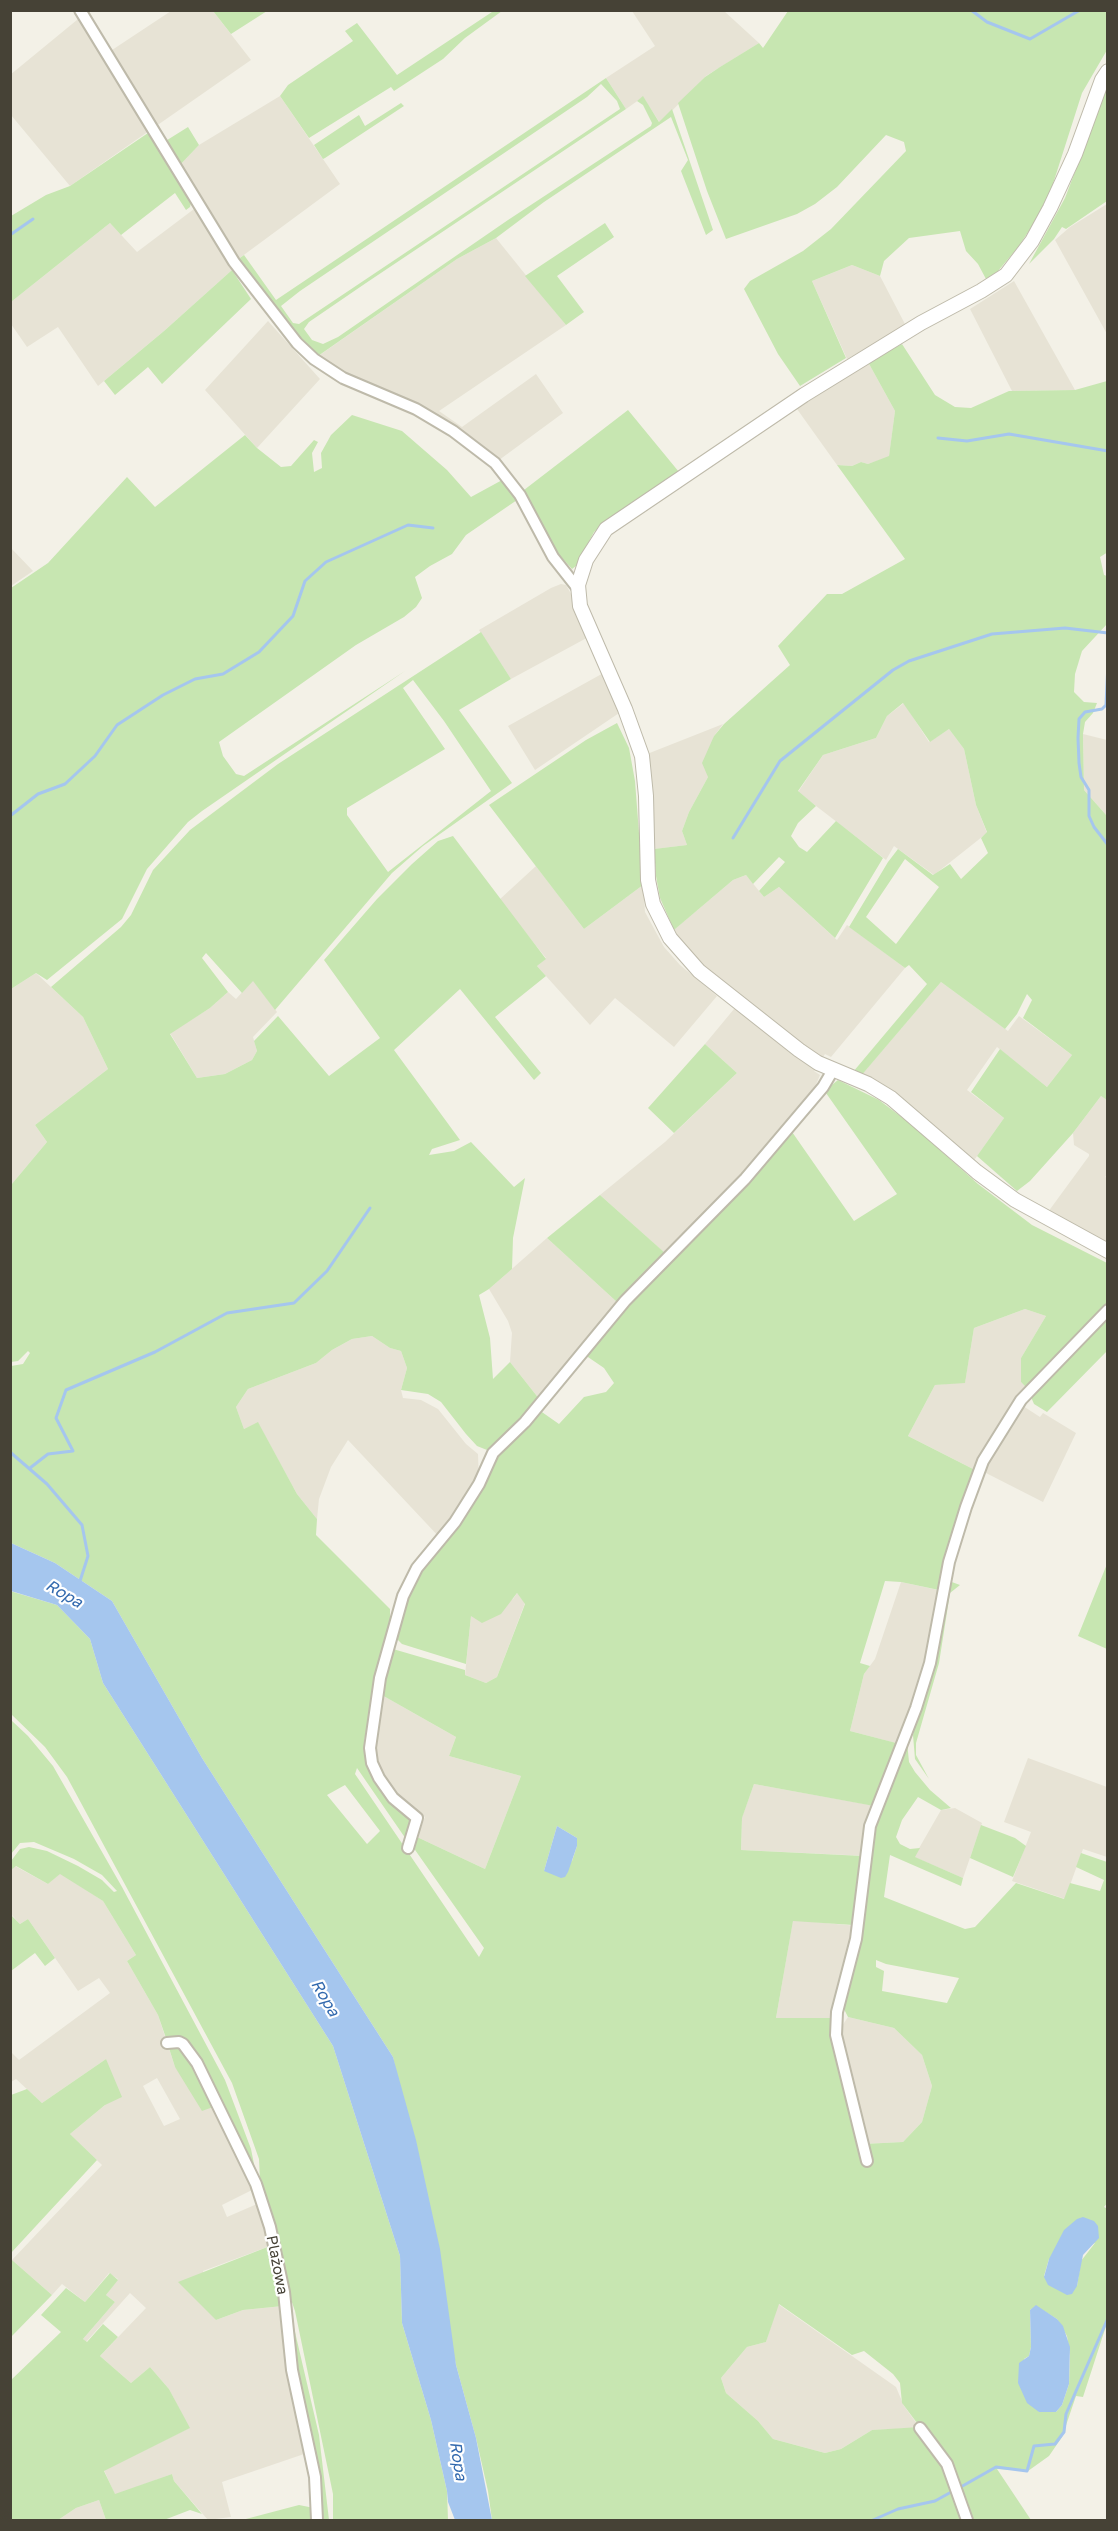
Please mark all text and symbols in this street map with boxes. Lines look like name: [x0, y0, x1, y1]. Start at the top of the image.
water label: Ropa: [42, 1576, 86, 1612]
water label: Ropa: [307, 1976, 343, 2020]
street label: Plażowa: [262, 2234, 292, 2296]
water label: Ropa: [445, 2440, 471, 2482]

